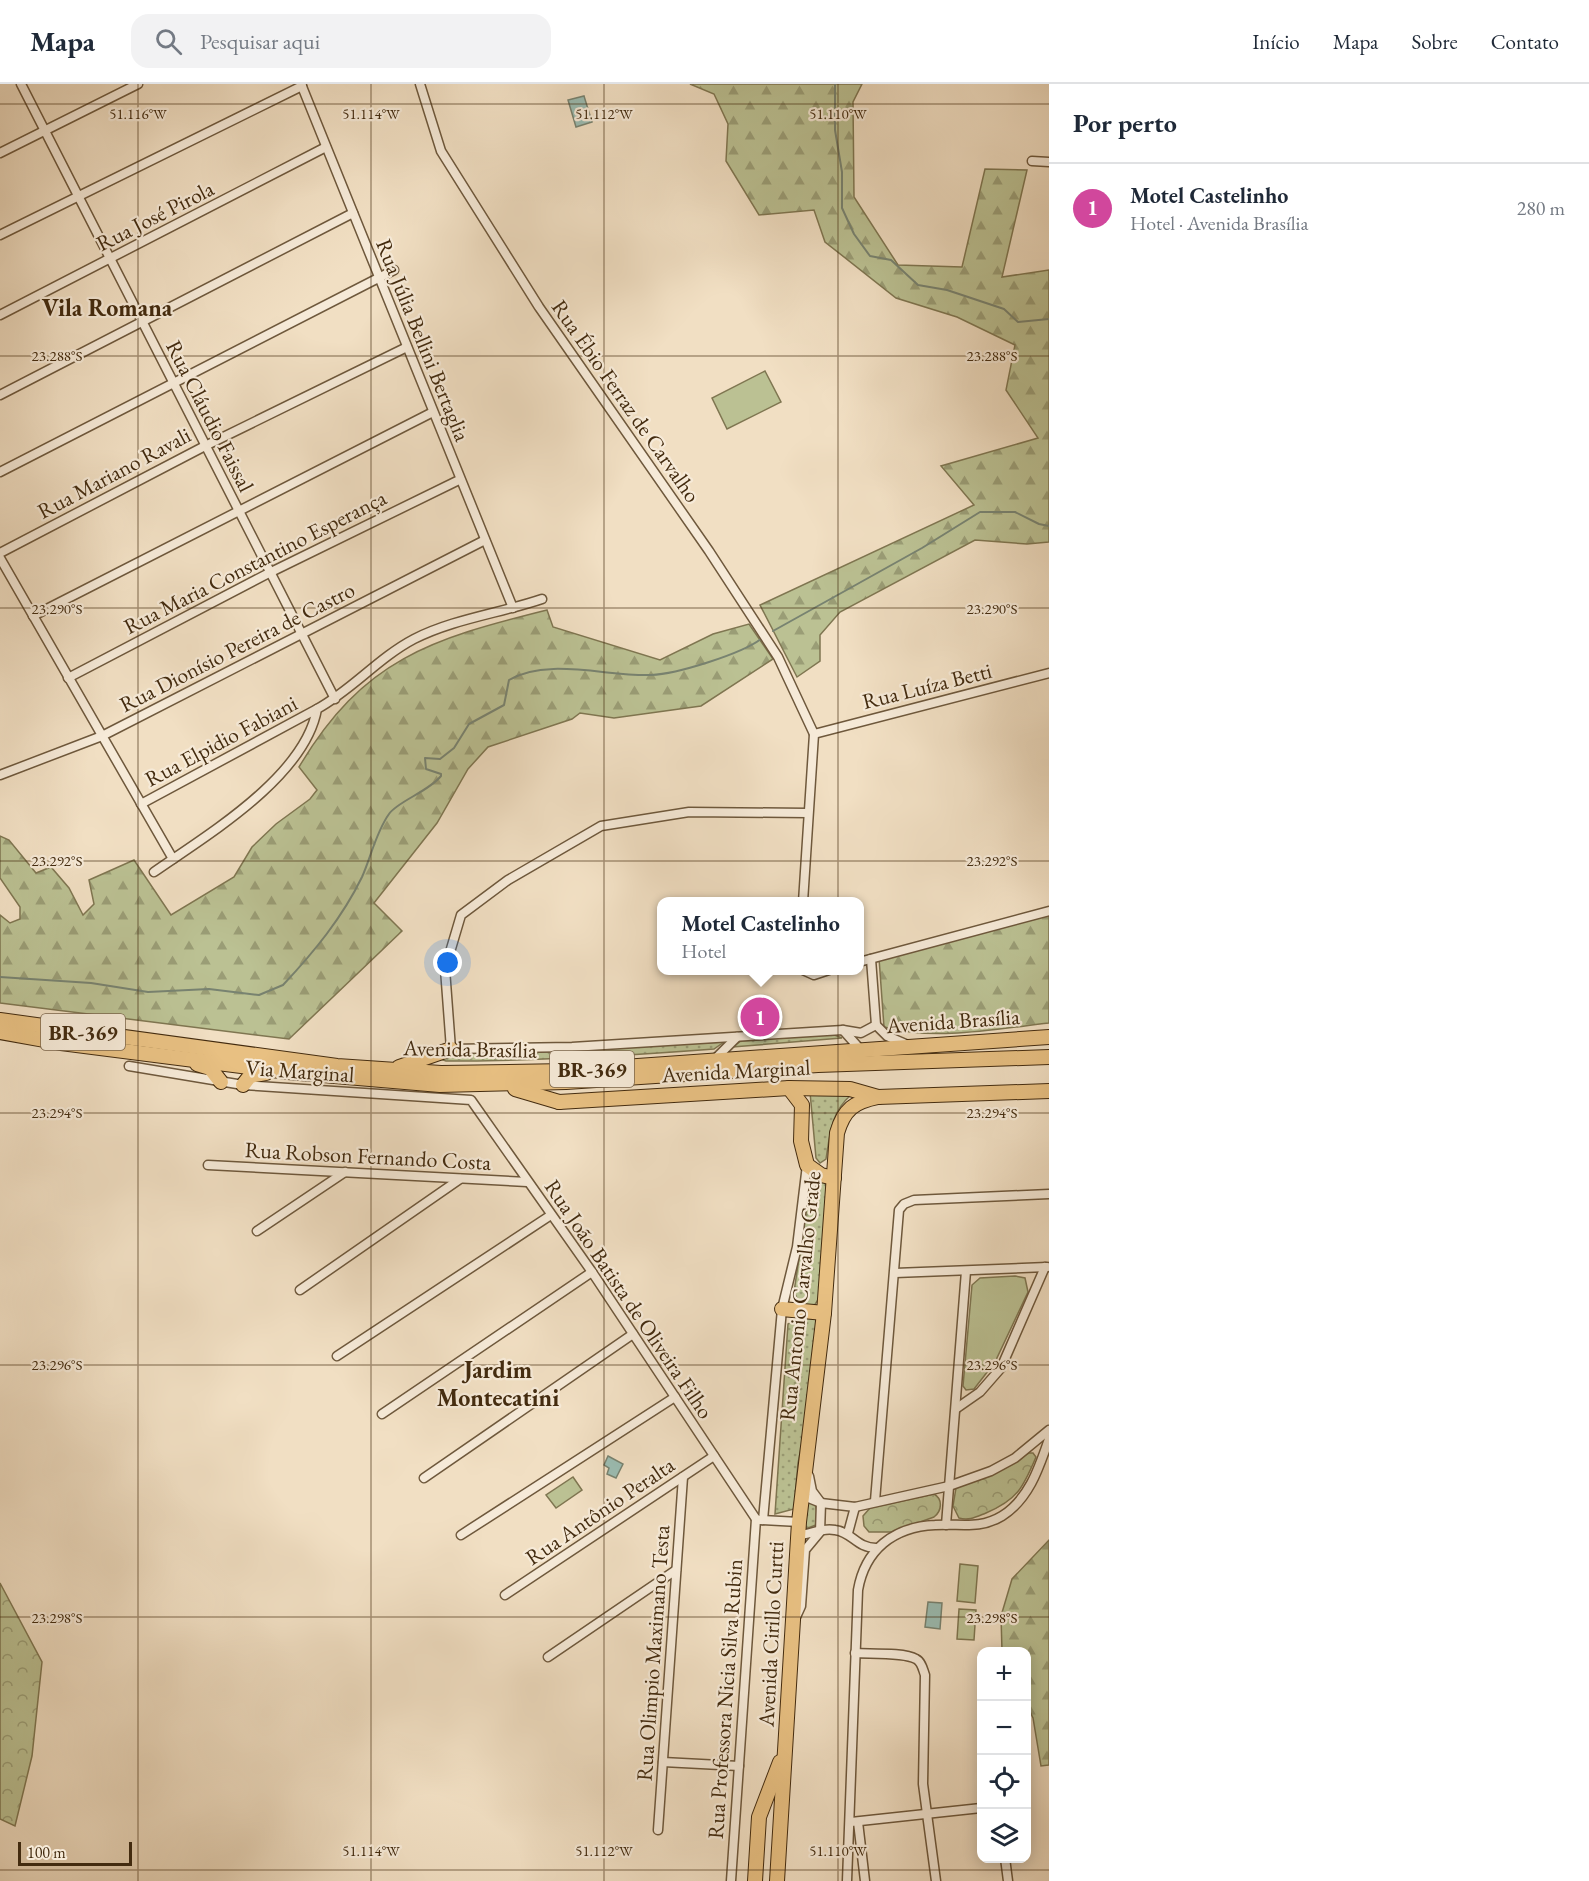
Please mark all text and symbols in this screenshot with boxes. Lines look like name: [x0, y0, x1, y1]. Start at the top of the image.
search box: [131, 14, 551, 68]
text: Mapa: [30, 23, 95, 59]
icon: search: [152, 25, 185, 58]
text: Pesquisar aqui: [200, 27, 320, 56]
text: Início: [1252, 28, 1300, 55]
text: Mapa: [1333, 28, 1378, 55]
text: Sobre: [1411, 28, 1458, 55]
text: Contato: [1491, 28, 1559, 55]
text: 51.116°W: [109, 104, 167, 123]
text: 51.114°W: [342, 104, 400, 123]
text: 51.112°W: [575, 104, 633, 123]
text: 51.110°W: [809, 104, 867, 123]
text: Por perto: [1073, 106, 1177, 140]
street label: Rua José Pirola: [91, 174, 219, 258]
text: Motel Castelinho: [1130, 181, 1288, 210]
text: 1: [1087, 195, 1098, 221]
text: 280 m: [1517, 195, 1565, 221]
text: Hotel · Avenida Brasília: [1130, 210, 1308, 236]
street label: Rua Júlia Bellini Bertaglia: [369, 235, 477, 446]
district label: Vila Romana: [42, 292, 173, 323]
street label: Rua Ébio Ferraz de Carvalho: [545, 294, 707, 508]
street label: Rua Cláudio Faissal: [159, 335, 261, 497]
text: 23.288°S: [32, 346, 82, 365]
text: 23.288°S: [967, 346, 1017, 365]
street label: Rua Mariano Ravali: [32, 420, 196, 526]
street label: Rua Maria Constantino Esperança: [119, 483, 391, 641]
street label: Rua Dionísio Pereira de Castro: [114, 575, 360, 719]
text: 23.290°S: [32, 599, 82, 618]
text: 23.290°S: [967, 599, 1017, 618]
street label: Rua Luíza Betti: [859, 656, 995, 716]
street label: Rua Elpidio Fabiani: [140, 689, 302, 793]
text: 23.292°S: [32, 851, 82, 870]
text: 23.292°S: [967, 851, 1017, 870]
popup: [657, 897, 864, 975]
text: Motel Castelinho: [681, 909, 840, 938]
text: Hotel: [681, 938, 726, 964]
your location: [433, 948, 462, 977]
pin: 1: [740, 994, 780, 1040]
street label: Avenida Brasília: [884, 1002, 1021, 1040]
road number: BR-369: [41, 1014, 125, 1050]
street label: Avenida Brasília: [402, 1033, 537, 1065]
road number: BR-369: [550, 1051, 634, 1087]
street label: Via Marginal: [245, 1053, 355, 1089]
street label: Avenida Marginal: [660, 1053, 811, 1089]
text: 23.294°S: [32, 1103, 82, 1122]
text: 23.294°S: [967, 1103, 1017, 1122]
street label: Rua Robson Fernando Costa: [244, 1135, 492, 1177]
street label: Rua Antonio Carvalho Grade: [772, 1169, 828, 1422]
street label: Rua João Batista de Oliveira Filho: [538, 1174, 720, 1424]
district label: Jardim Montecatini: [437, 1354, 559, 1413]
text: 23.296°S: [32, 1355, 82, 1374]
text: 23.296°S: [967, 1355, 1017, 1374]
street label: Rua Antônio Peralta: [520, 1450, 680, 1572]
street label: Rua Olimpio Maximano Testa: [630, 1524, 676, 1782]
street label: Avenida Cirillo Curtti: [752, 1540, 790, 1729]
street label: Rua Professora Nicia Silva Rubin: [701, 1558, 749, 1840]
text: 23.298°S: [32, 1608, 82, 1627]
text: 23.298°S: [967, 1608, 1017, 1627]
map controls: [977, 1647, 1031, 1863]
button: +: [977, 1647, 1031, 1701]
button: −: [977, 1701, 1031, 1755]
button: locate: [977, 1755, 1031, 1809]
button: layers: [977, 1809, 1031, 1863]
scale bar: [18, 1839, 132, 1866]
text: 51.114°W: [342, 1841, 400, 1860]
text: 51.112°W: [575, 1841, 633, 1860]
text: 51.110°W: [809, 1841, 867, 1860]
text: 100 m: [27, 1842, 66, 1863]

